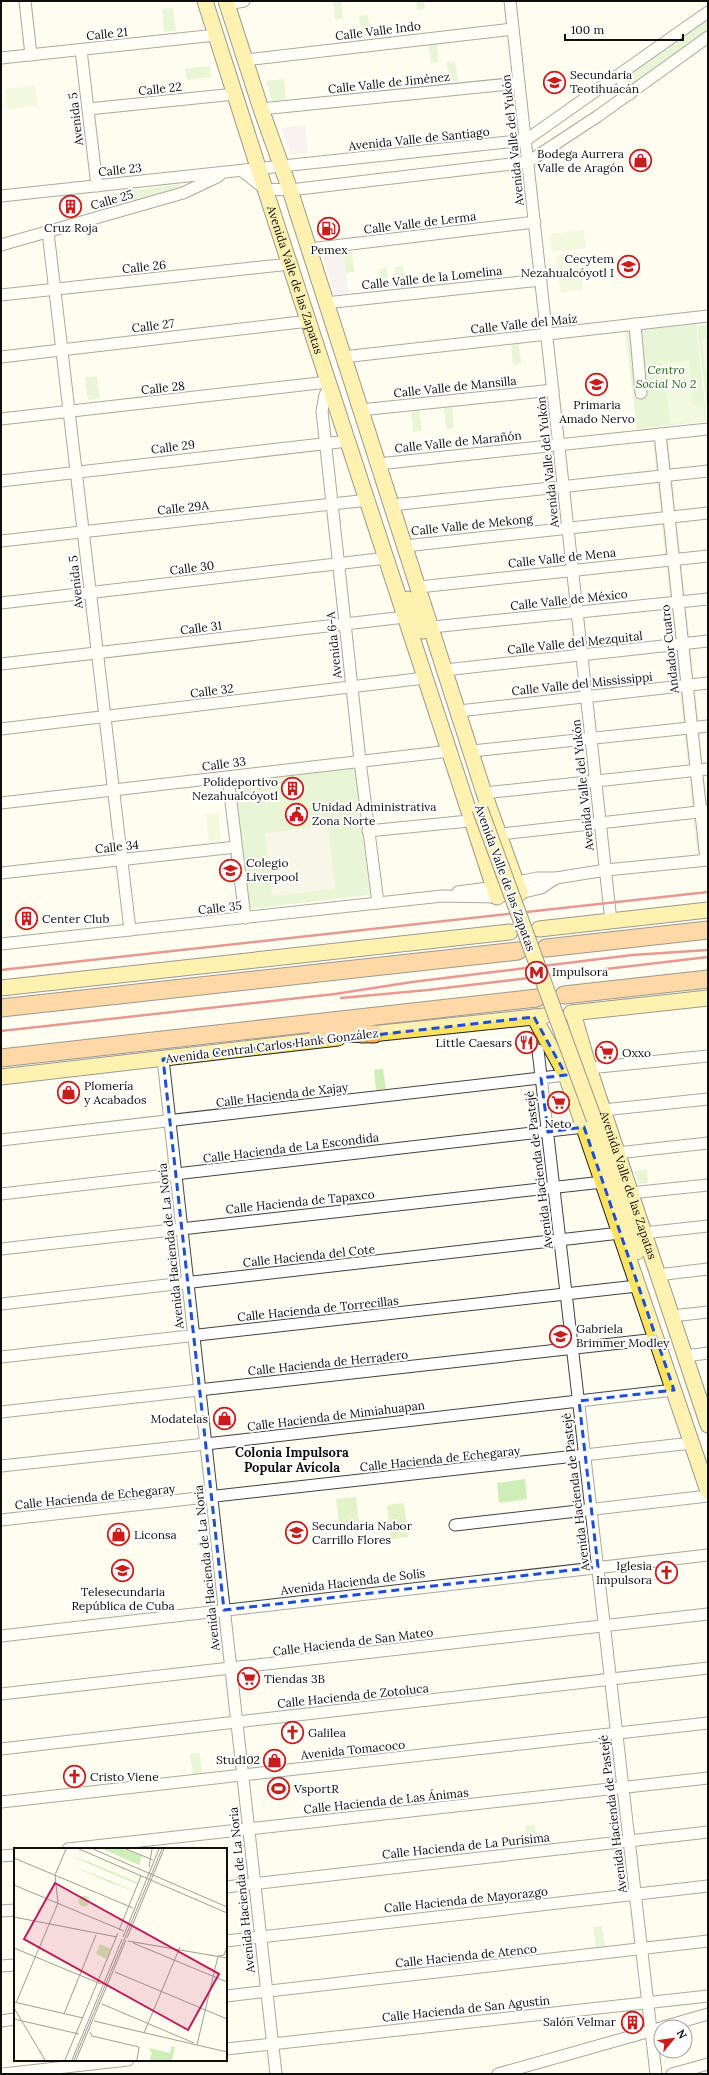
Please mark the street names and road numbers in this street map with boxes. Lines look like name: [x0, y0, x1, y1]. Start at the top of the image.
street label: Calle Valle Indo: [334, 18, 422, 43]
street label: Calle 21: [85, 24, 128, 43]
street label: Calle Valle de Jiménez: [327, 69, 451, 96]
street label: Avenida Valle del Yukón: [498, 74, 527, 207]
street label: Calle 22: [137, 79, 182, 98]
street label: Avenida 5: [65, 92, 86, 148]
street label: Avenida Valle de Santiago: [347, 124, 490, 153]
street label: Calle 23: [97, 160, 143, 179]
street label: Calle 25: [89, 186, 135, 213]
street label: Avenida Valle de las Zapatas: [264, 203, 327, 356]
street label: Calle Valle de Lerma: [363, 208, 477, 237]
street label: Calle 26: [121, 257, 167, 276]
street label: Calle Valle de la Lomelina: [361, 263, 503, 292]
street label: Calle Valle del Maíz: [470, 310, 578, 337]
street label: Calle 27: [131, 315, 176, 336]
street label: Calle Valle de Mansilla: [393, 373, 517, 400]
street label: Calle 28: [140, 378, 186, 397]
street label: Avenida Valle del Yukón: [533, 396, 562, 529]
street label: Calle Valle de Marañón: [394, 427, 522, 456]
street label: Calle 29: [150, 436, 196, 457]
street label: Calle 29A: [156, 497, 210, 518]
street label: Calle Valle de Mekong: [410, 511, 534, 538]
street label: Calle Valle de Mena: [507, 544, 617, 571]
street label: Avenida 5: [65, 555, 86, 610]
street label: Calle 30: [169, 557, 215, 578]
street label: Calle Valle de México: [509, 586, 628, 613]
street label: Andador Cuatro: [657, 604, 682, 695]
street label: Avenida 6-A: [322, 610, 345, 680]
street label: Calle 31: [179, 618, 223, 637]
street label: Calle Valle del Mezquital: [507, 628, 643, 657]
street label: Calle Valle del Mississippi: [511, 669, 653, 698]
street label: Calle 32: [189, 680, 235, 701]
street label: Avenida Valle del Yukón: [568, 719, 597, 852]
street label: Calle 33: [201, 753, 247, 774]
street label: Avenida Valle de las Zapatas: [472, 801, 539, 954]
street label: Calle 34: [94, 837, 140, 856]
street label: Calle 35: [197, 898, 243, 917]
street label: Avenida Central Carlos Hank González: [164, 1025, 379, 1066]
street label: Calle Hacienda de Xajay: [215, 1079, 349, 1110]
street label: Avenida Hacienda de Pastejé: [521, 1090, 556, 1251]
street label: Avenida Valle de las Zapatas: [597, 1108, 660, 1262]
street label: Calle Hacienda de La Escondida: [202, 1129, 380, 1166]
street label: Avenida Hacienda de La Noria: [154, 1162, 187, 1331]
street label: Calle Hacienda de Tapaxco: [225, 1186, 375, 1217]
street label: Calle Hacienda del Cote: [242, 1241, 376, 1270]
street label: Calle Hacienda de Torrecillas: [237, 1293, 400, 1324]
street label: Calle Hacienda de Herradero: [247, 1347, 409, 1378]
street label: Calle Hacienda de Mimiahuapan: [246, 1397, 426, 1434]
street label: Avenida Hacienda de Pastejé: [558, 1412, 593, 1573]
street label: Calle Hacienda de Echegaray: [359, 1443, 521, 1474]
street label: Calle Hacienda de Echegaray: [14, 1481, 176, 1512]
street label: Avenida Hacienda de La Noria: [190, 1484, 223, 1653]
street label: Avenida Hacienda de Solís: [279, 1565, 426, 1598]
street label: Calle Hacienda de San Mateo: [272, 1624, 434, 1659]
street label: Calle Hacienda de Zotoluca: [277, 1680, 429, 1711]
street label: Avenida Hacienda de Pastejé: [595, 1734, 630, 1895]
street label: Avenida Tomacoco: [299, 1737, 406, 1763]
street label: Calle Hacienda de Las Ánimas: [303, 1784, 470, 1817]
street label: Avenida Hacienda de La Noria: [225, 1806, 258, 1975]
street label: Calle Hacienda de La Purísima: [381, 1829, 551, 1862]
street label: Calle Hacienda de Mayorazgo: [383, 1883, 549, 1916]
street label: Calle Hacienda de Atenco: [394, 1941, 538, 1970]
street label: Calle Hacienda de San Agustín: [381, 1992, 551, 2025]

